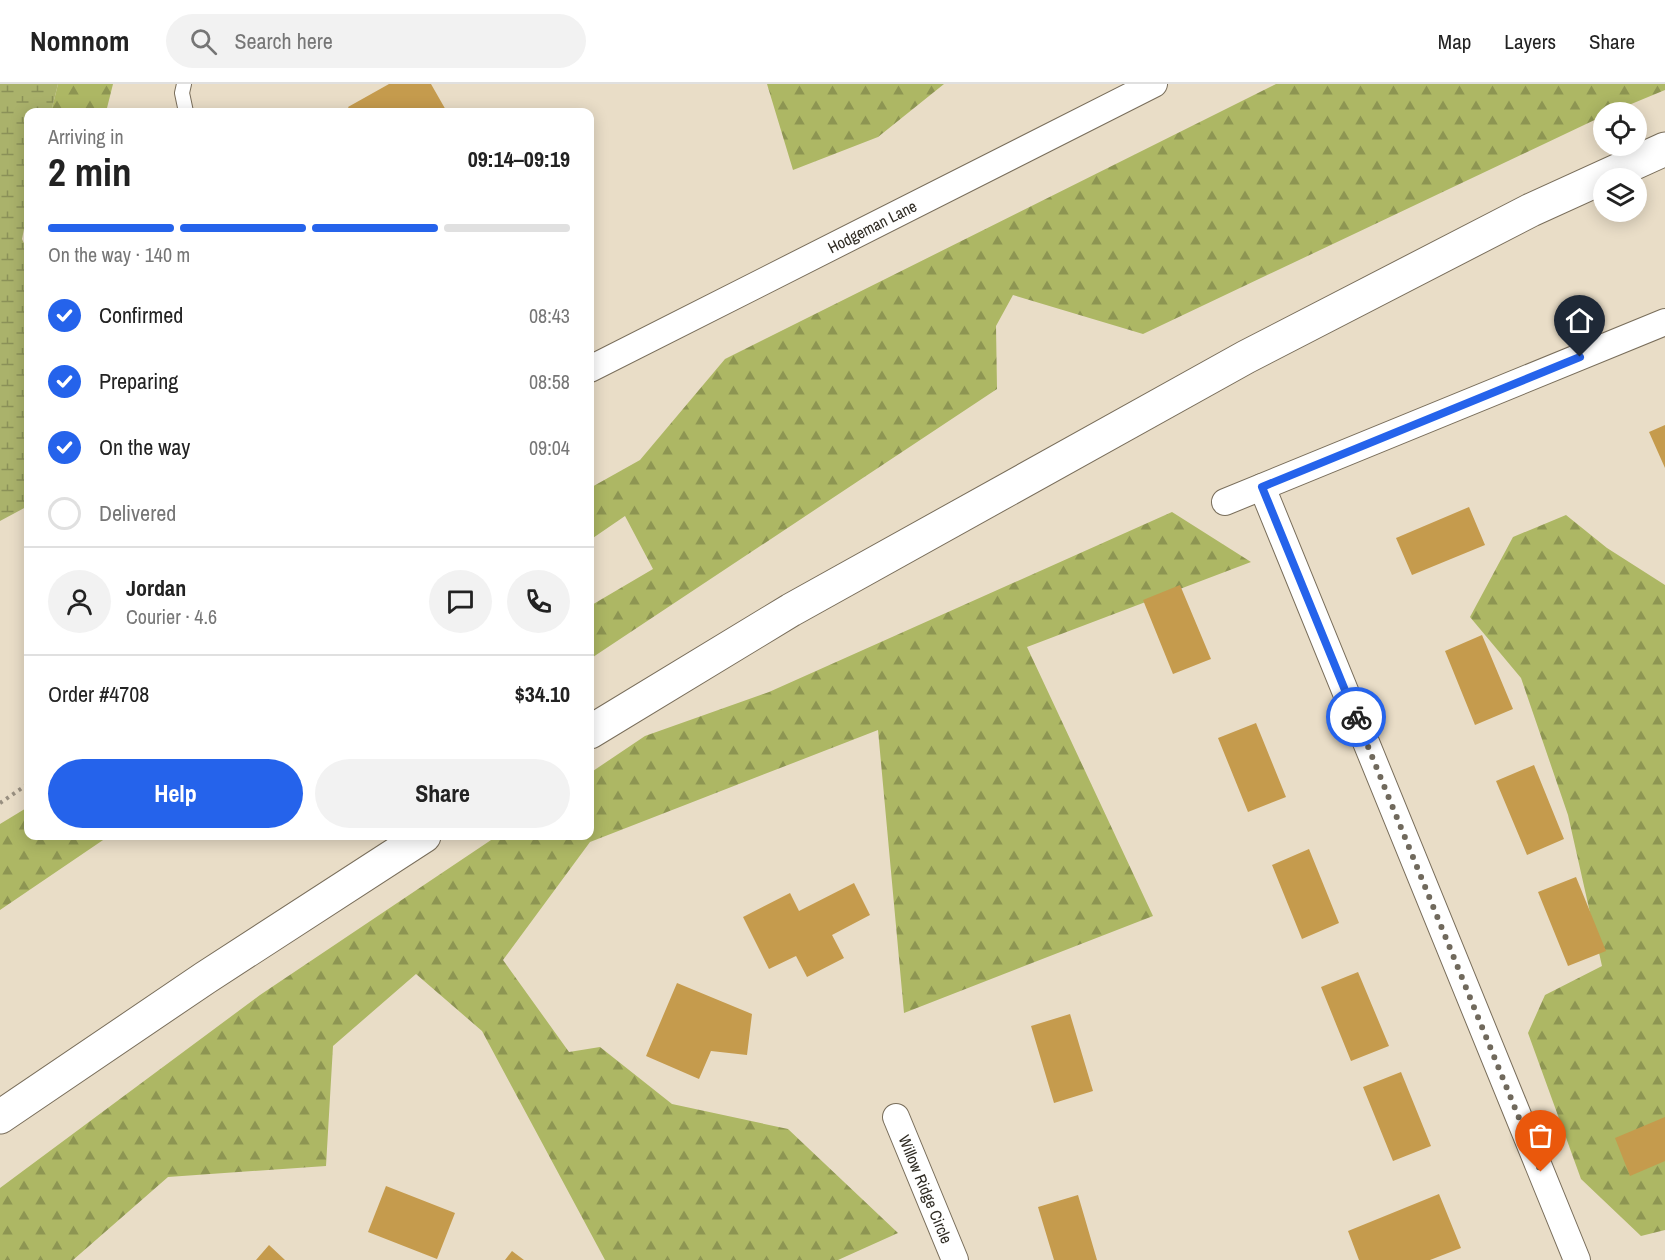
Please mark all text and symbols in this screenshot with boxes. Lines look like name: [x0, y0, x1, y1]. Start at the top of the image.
search box: [166, 14, 586, 68]
text: Nomnom: [30, 22, 130, 60]
icon: search: [187, 25, 220, 58]
text: Search here: [235, 26, 333, 56]
text: Map: [1438, 27, 1471, 56]
text: Layers: [1504, 27, 1556, 56]
text: Share: [1589, 27, 1635, 56]
map controls: [1593, 102, 1647, 222]
button: locate: [1593, 102, 1647, 156]
text: Arriving in: [48, 123, 124, 150]
text: 09:14–09:19: [468, 144, 570, 174]
text: 2 min: [48, 146, 132, 198]
button: layers: [1593, 168, 1647, 222]
street label: Hodgeman Lane: [824, 195, 920, 258]
text: On the way · 140 m: [48, 241, 190, 268]
pin: [1554, 295, 1605, 357]
icon: check: [48, 299, 81, 332]
text: Confirmed: [99, 300, 183, 330]
text: 08:43: [529, 302, 570, 329]
icon: home: [1563, 304, 1596, 337]
icon: check: [48, 365, 81, 398]
text: Preparing: [99, 366, 178, 396]
text: 08:58: [529, 368, 570, 395]
icon: check: [48, 431, 81, 464]
text: On the way: [99, 432, 190, 462]
text: 09:04: [529, 434, 570, 461]
text: Delivered: [99, 498, 176, 528]
button: person: [48, 570, 111, 633]
button: chat: [429, 570, 492, 633]
button: phone: [507, 570, 570, 633]
text: Jordan: [126, 573, 186, 603]
text: Courier · 4.6: [126, 603, 217, 630]
text: Order #4708: [48, 679, 149, 709]
text: $34.10: [515, 679, 570, 709]
courier: [1326, 687, 1386, 747]
icon: bike: [1340, 701, 1373, 734]
button: Help: [48, 759, 303, 828]
button: Share: [315, 759, 570, 828]
pin: [1515, 1110, 1566, 1172]
icon: bag: [1524, 1119, 1557, 1152]
street label: Willow Ridge Circle: [894, 1132, 958, 1247]

